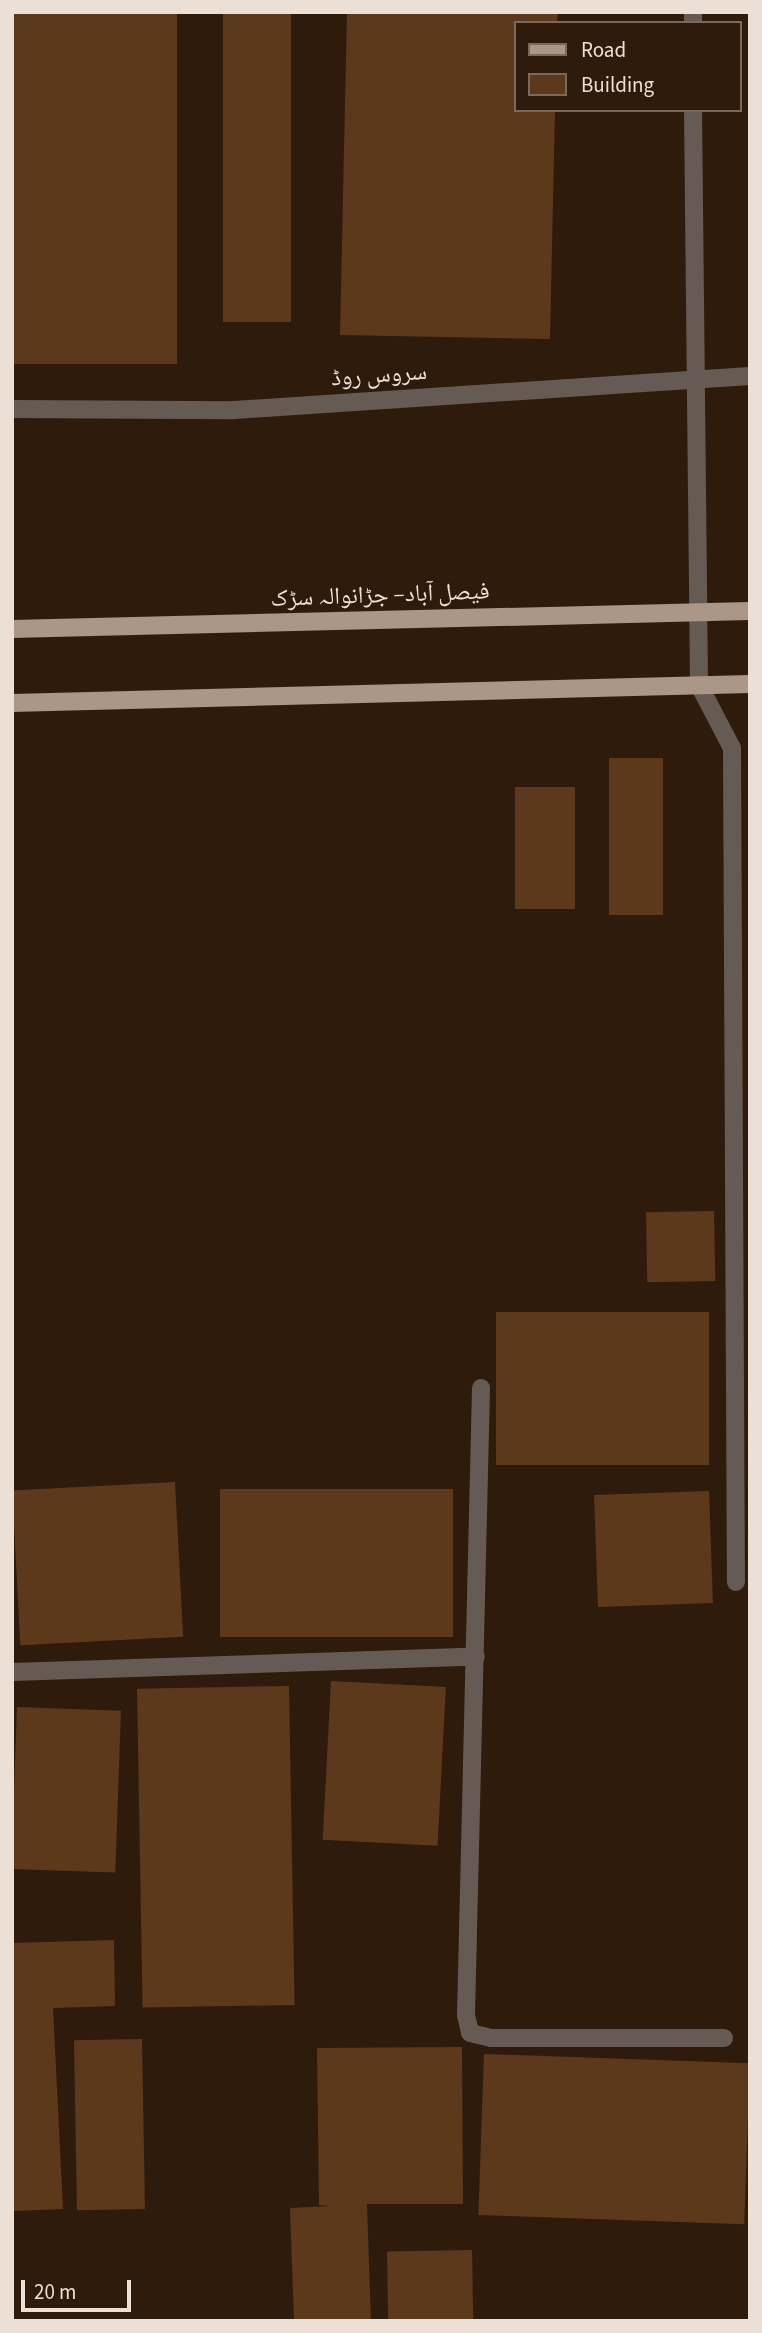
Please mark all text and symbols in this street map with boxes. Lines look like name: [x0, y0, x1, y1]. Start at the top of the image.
legend: [514, 21, 741, 112]
text: Road: [581, 35, 626, 65]
text: Building: [581, 70, 654, 100]
street label: سروس روڈ: [330, 357, 428, 393]
street label: فیصل آباد– جڑانوالہ سڑک: [270, 577, 490, 613]
scale bar: [24, 2266, 135, 2310]
text: 20 m: [34, 2277, 76, 2307]

